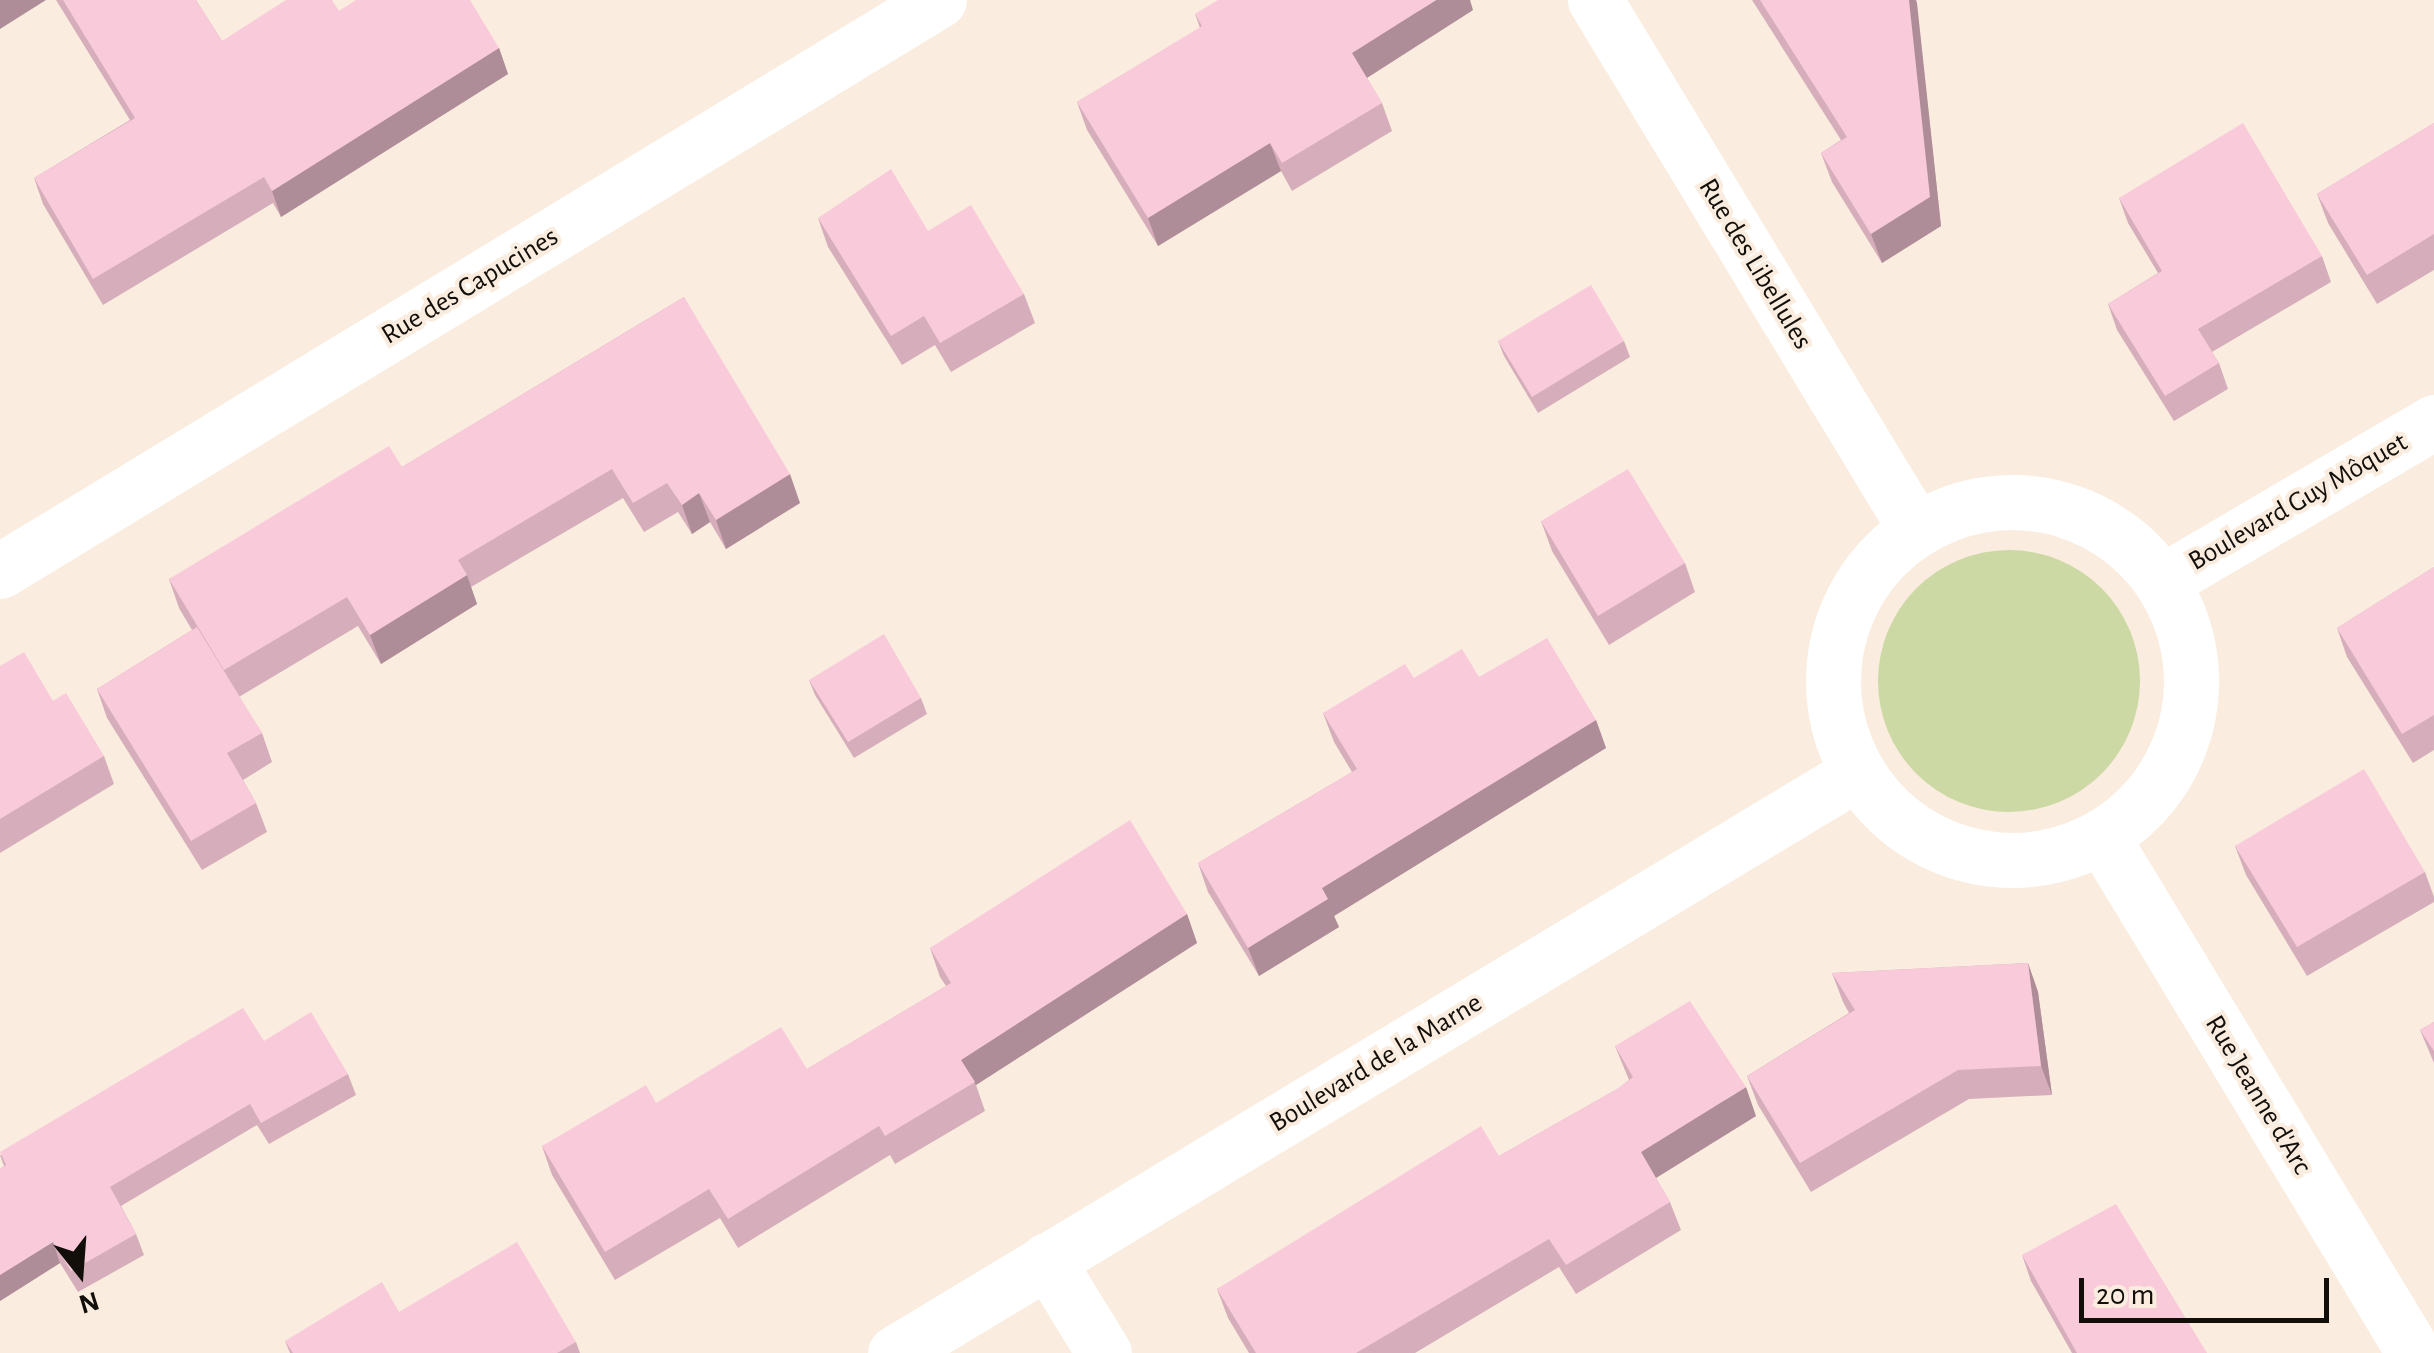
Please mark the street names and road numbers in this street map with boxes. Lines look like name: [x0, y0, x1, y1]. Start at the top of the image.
street label: Rue des Libellules: [1691, 173, 1819, 355]
street label: Rue des Capucines: [375, 220, 565, 352]
street label: Boulevard Guy Môquet: [2183, 426, 2413, 578]
street label: Boulevard de la Marne: [1264, 986, 1488, 1140]
street label: Rue Jeanne d'Arc: [2197, 1009, 2319, 1181]

